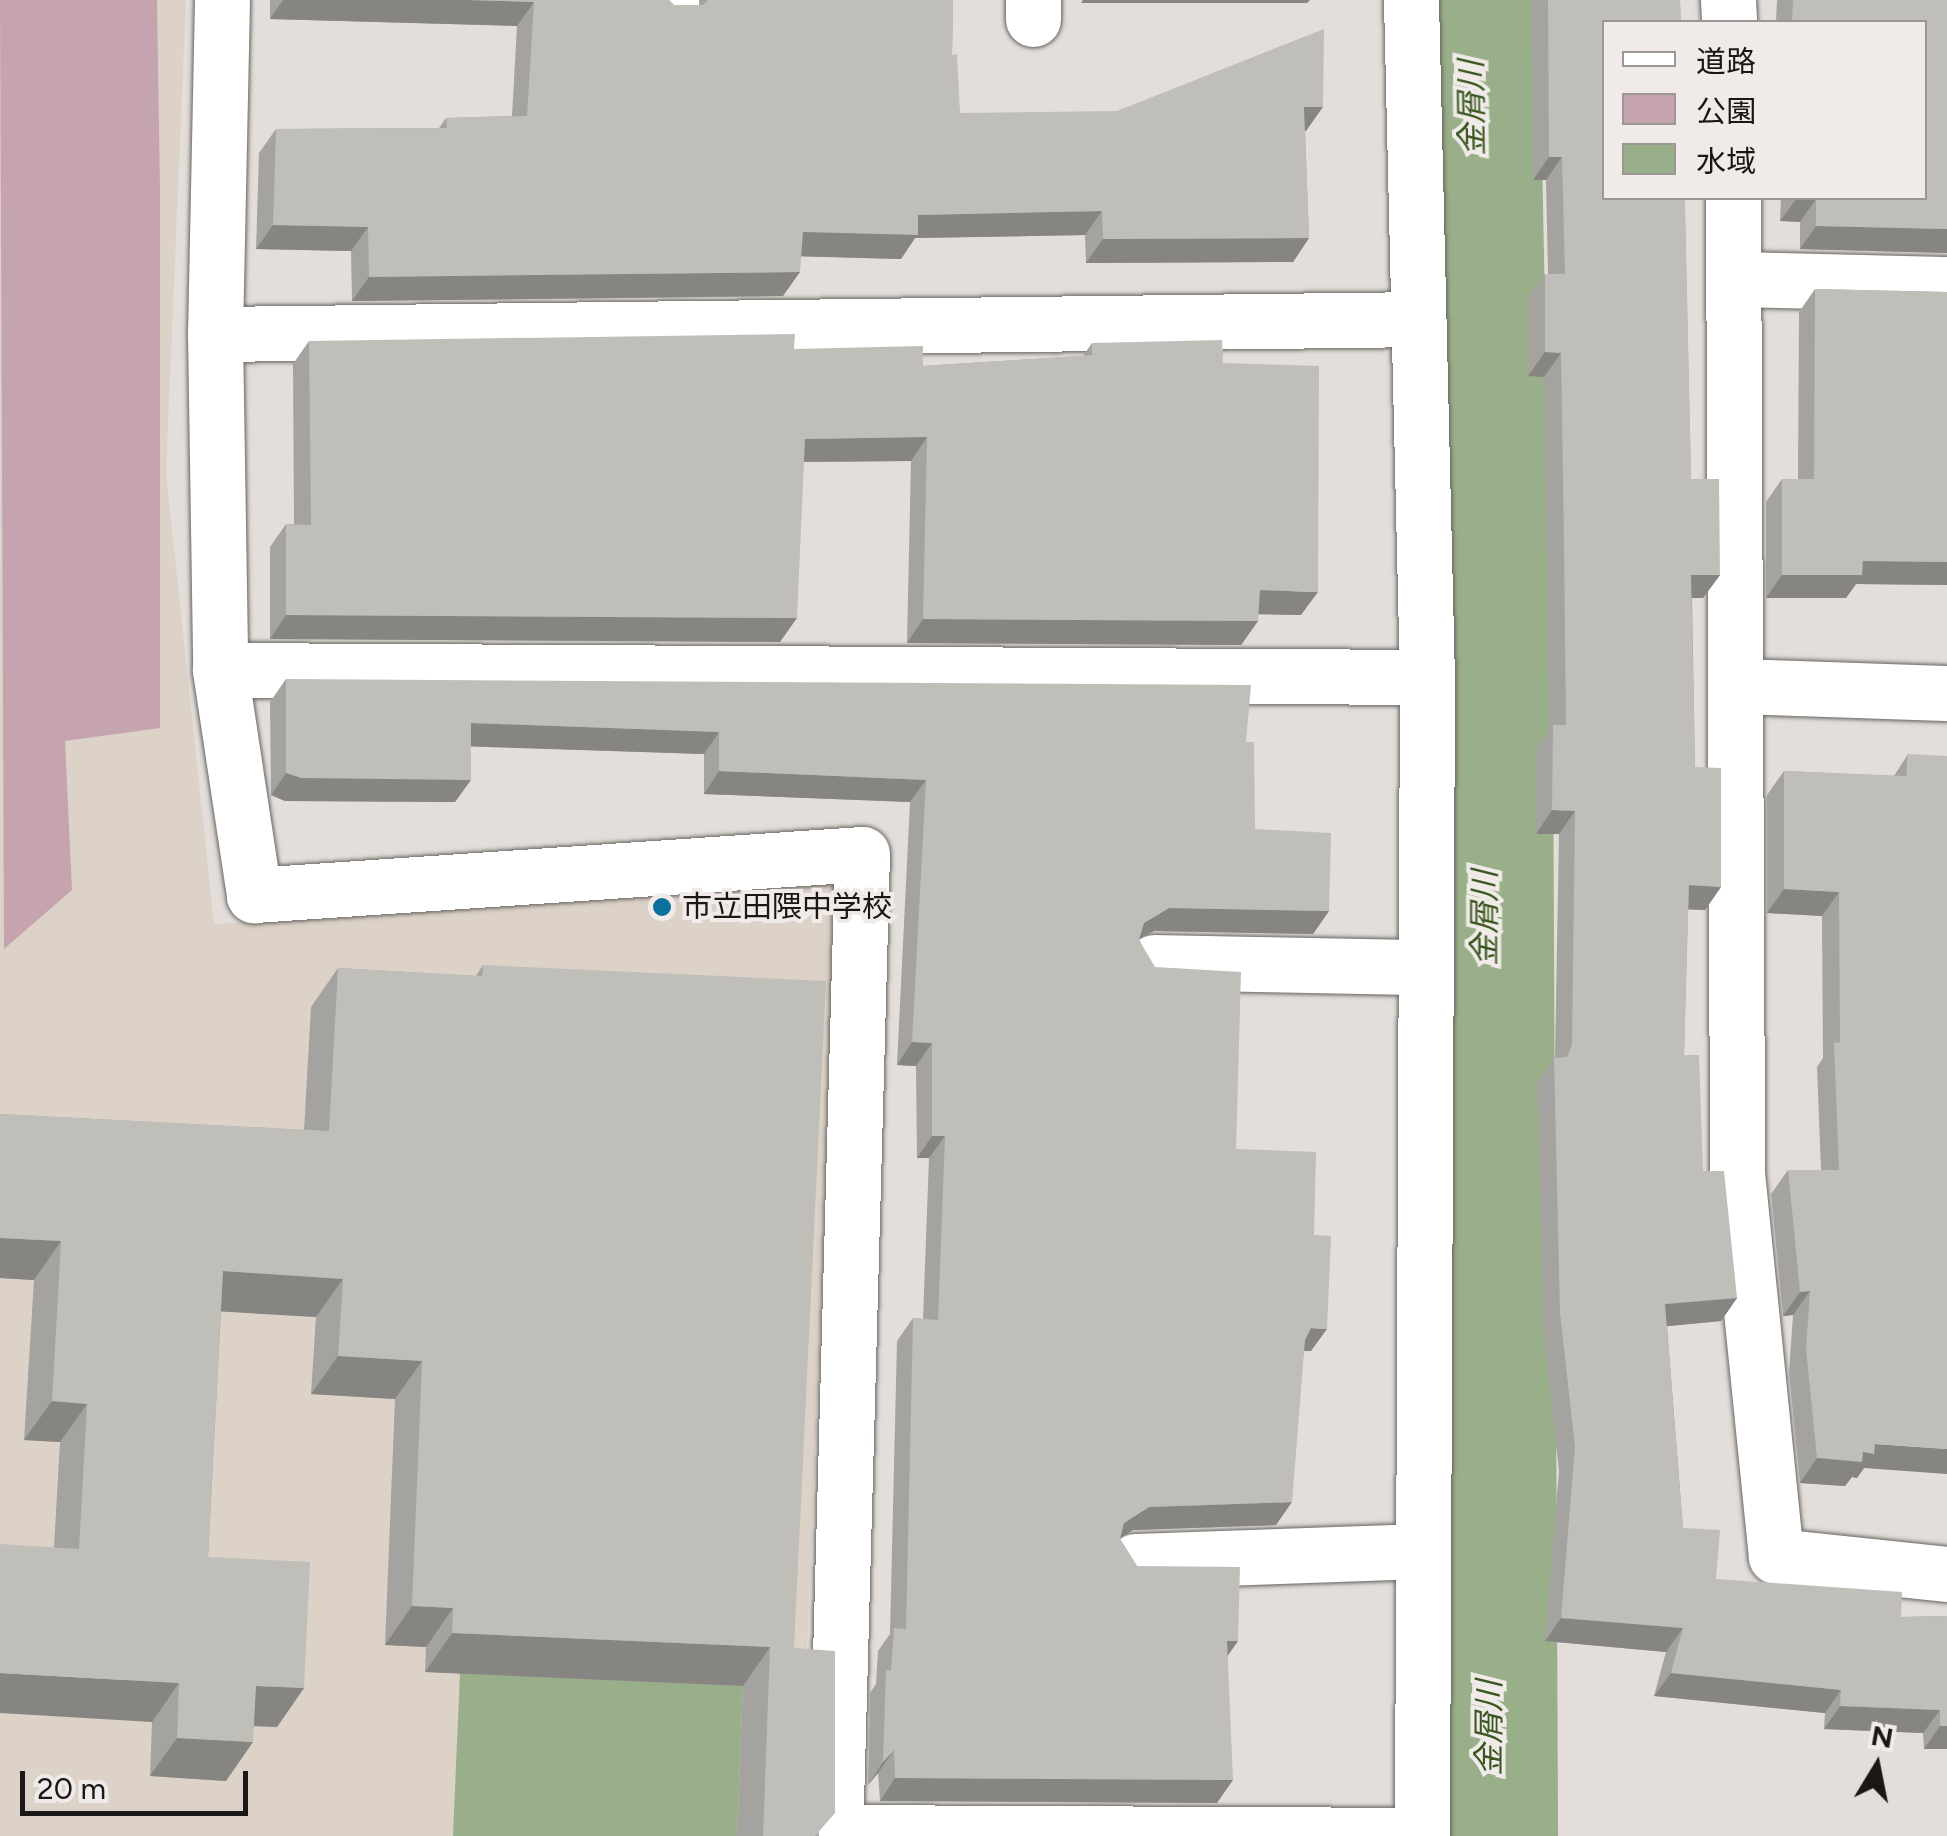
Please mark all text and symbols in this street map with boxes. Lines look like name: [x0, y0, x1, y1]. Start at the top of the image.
legend: [1602, 20, 1927, 200]
text: 道路: [1696, 43, 1756, 80]
water label: 金屑川: [1452, 60, 1492, 156]
text: 公園: [1696, 93, 1756, 130]
text: 水域: [1696, 143, 1756, 180]
water label: 金屑川: [1466, 870, 1504, 966]
place label: 市立田隈中学校: [682, 889, 892, 925]
marker: 市立田隈中学校: [651, 896, 673, 918]
water label: 金屑川: [1470, 1680, 1508, 1776]
north arrow: [1827, 1716, 1927, 1816]
text: N: [1869, 1718, 1896, 1755]
scale bar: [25, 1751, 252, 1813]
text: 20 m: [37, 1770, 106, 1807]

